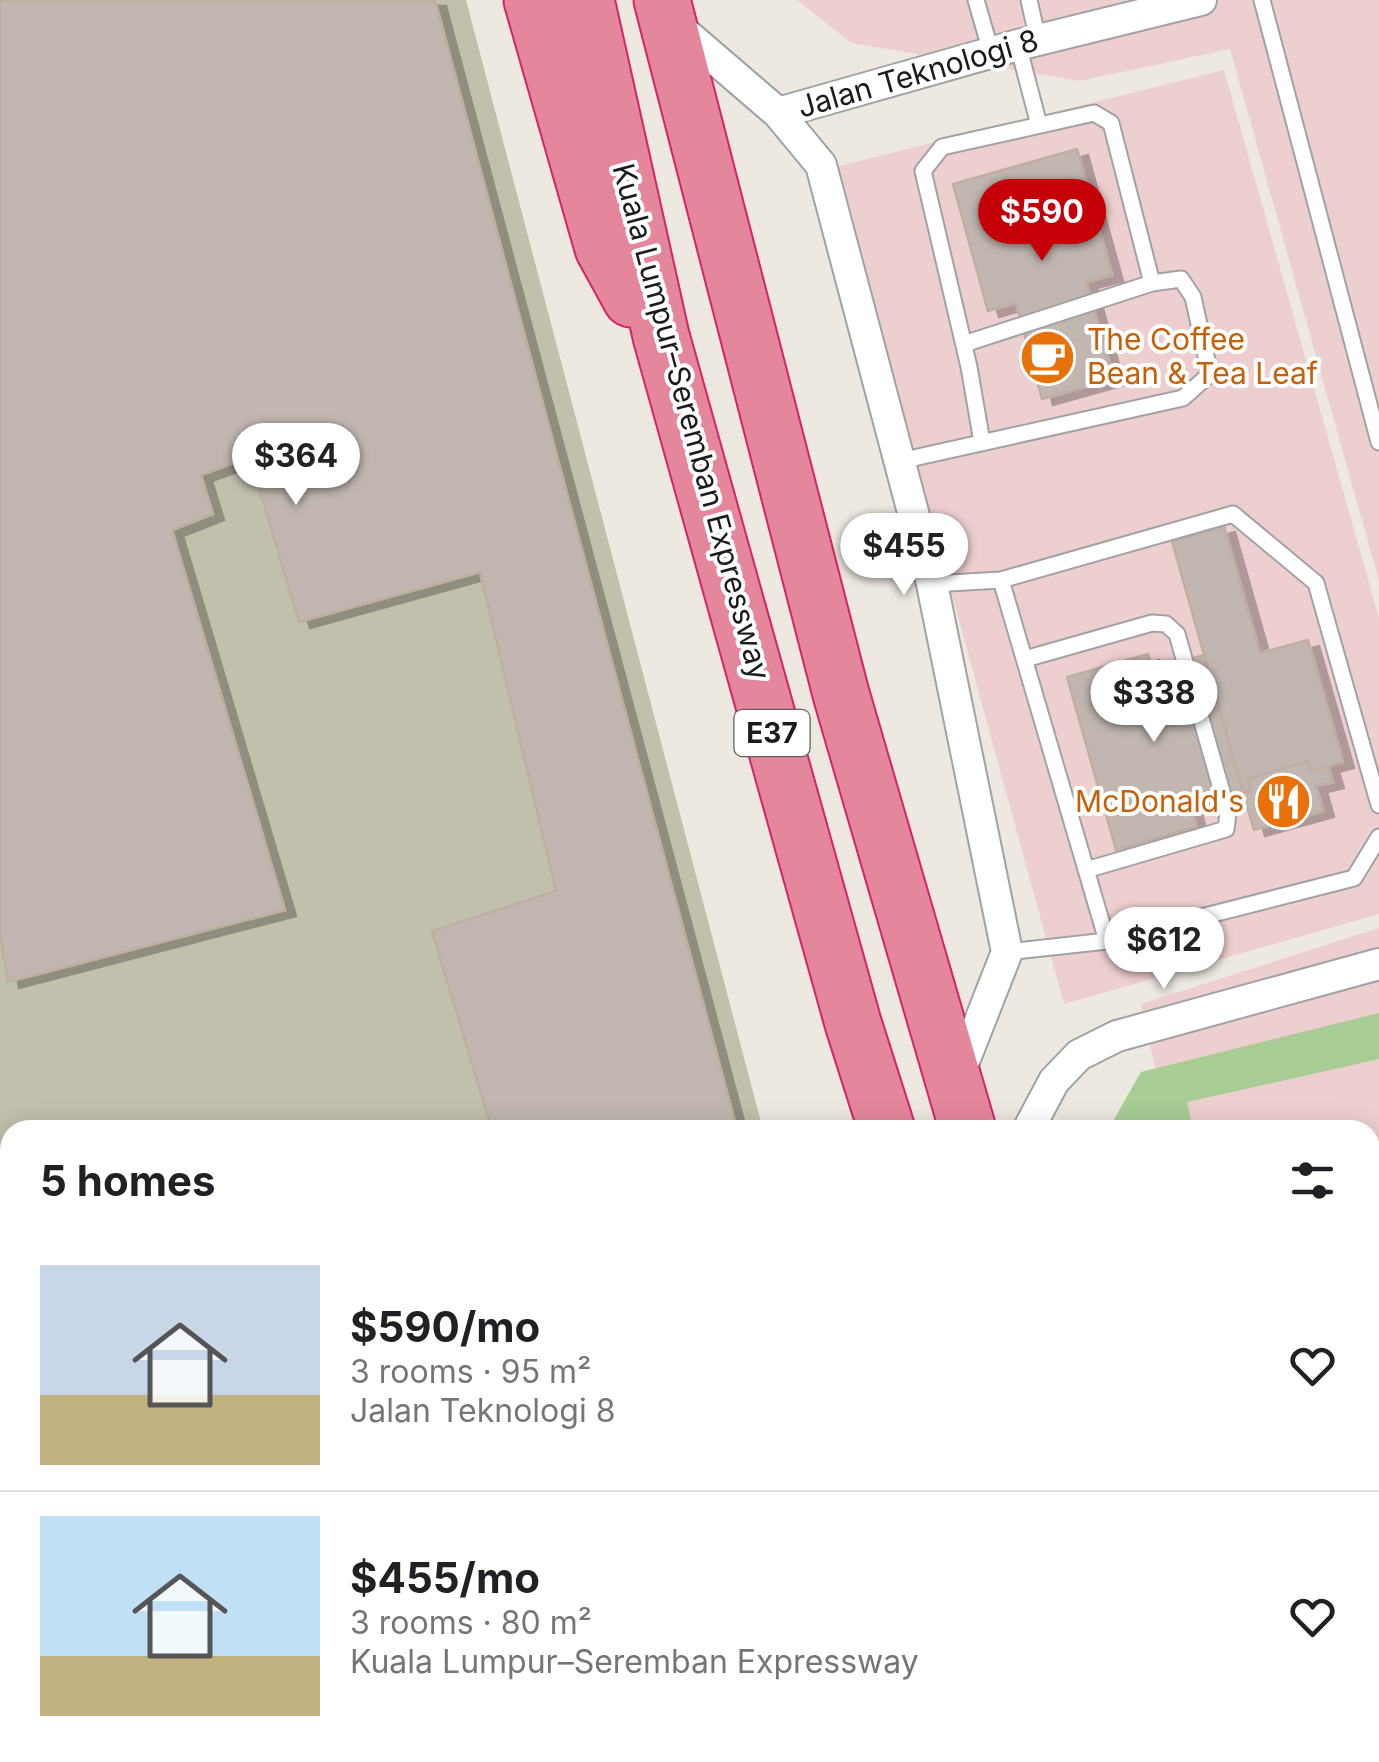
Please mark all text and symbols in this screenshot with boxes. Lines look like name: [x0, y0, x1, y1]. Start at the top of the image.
street label: Jalan Teknologi 8: [793, 21, 1042, 125]
street label: Kuala Lumpur–Seremban Expressway: [606, 160, 778, 684]
pin: $590: [983, 179, 1101, 264]
text: $590: [1000, 192, 1084, 231]
place label: The Coffee Bean & Tea Leaf: [1087, 321, 1318, 391]
cafe icon: The Coffee Bean & Tea Leaf: [1018, 327, 1078, 387]
pin: $364: [237, 423, 355, 508]
text: $364: [254, 436, 338, 475]
pin: $455: [845, 513, 963, 598]
text: $455: [862, 526, 946, 565]
pin: $338: [1095, 660, 1213, 745]
text: $338: [1112, 673, 1196, 712]
road number: E37: [734, 710, 810, 756]
restaurant icon: McDonald's: [1253, 772, 1313, 832]
place label: McDonald's: [1075, 783, 1244, 819]
pin: $612: [1105, 907, 1223, 992]
text: $612: [1126, 920, 1202, 959]
icon: filters: [1285, 1153, 1340, 1208]
text: 5 homes: [40, 1155, 216, 1206]
text: $590/mo: [350, 1301, 540, 1352]
icon: home: [120, 1305, 240, 1425]
icon: heart: [1285, 1338, 1340, 1393]
text: 3 rooms · 95 m²: [350, 1352, 591, 1391]
text: Jalan Teknologi 8: [350, 1391, 615, 1430]
text: $455/mo: [350, 1552, 540, 1603]
icon: home: [120, 1556, 240, 1676]
icon: heart: [1285, 1589, 1340, 1644]
text: 3 rooms · 80 m²: [350, 1603, 592, 1642]
text: Kuala Lumpur–Seremban Expressway: [350, 1642, 919, 1681]

